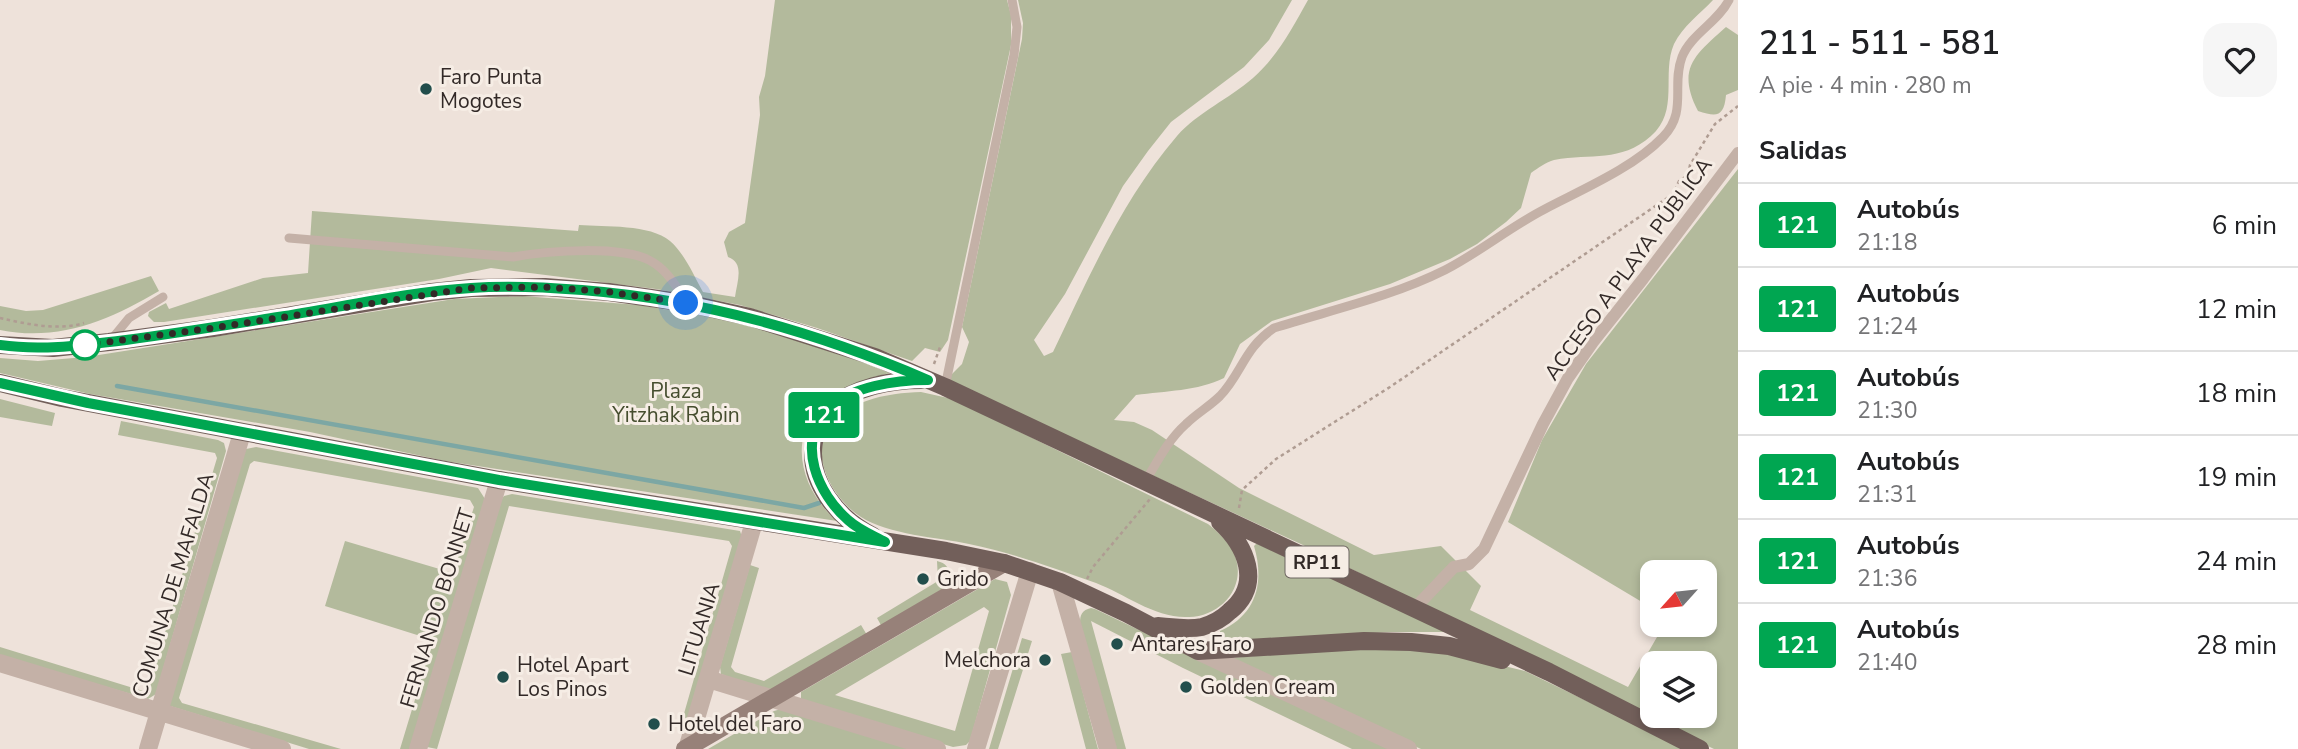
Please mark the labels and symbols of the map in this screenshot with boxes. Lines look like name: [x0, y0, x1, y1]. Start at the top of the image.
place label: Faro Punta Mogotes: [440, 63, 542, 115]
marker: Faro Punta Mogotes: [418, 81, 434, 97]
street label: ACCESO A PLAYA PÚBLICA: [1538, 152, 1718, 386]
your location: [668, 285, 703, 320]
unlabelled marker: [70, 330, 100, 360]
park label: Plaza Yitzhak Rabin: [611, 377, 740, 429]
line badge: 121: [784, 392, 864, 438]
street label: COMUNA DE MAFALDA: [125, 469, 221, 701]
street label: FERNANDO BONNET: [393, 504, 481, 711]
road number: RP11: [1286, 547, 1348, 578]
north arrow: [1640, 560, 1717, 637]
place label: Grido: [937, 565, 989, 593]
marker: Grido: [915, 571, 931, 587]
street label: LITUANIA: [672, 579, 726, 679]
place label: Antares Faro: [1131, 630, 1252, 658]
marker: Antares Faro: [1109, 636, 1125, 652]
place label: Melchora: [944, 646, 1031, 674]
place label: Hotel Apart Los Pinos: [517, 651, 629, 703]
marker: Melchora: [1037, 652, 1053, 668]
marker: Hotel Apart Los Pinos: [495, 669, 511, 685]
place label: Golden Cream: [1200, 673, 1336, 701]
marker: Golden Cream: [1178, 679, 1194, 695]
place label: Hotel del Faro: [668, 710, 802, 738]
marker: Hotel del Faro: [646, 716, 662, 732]

